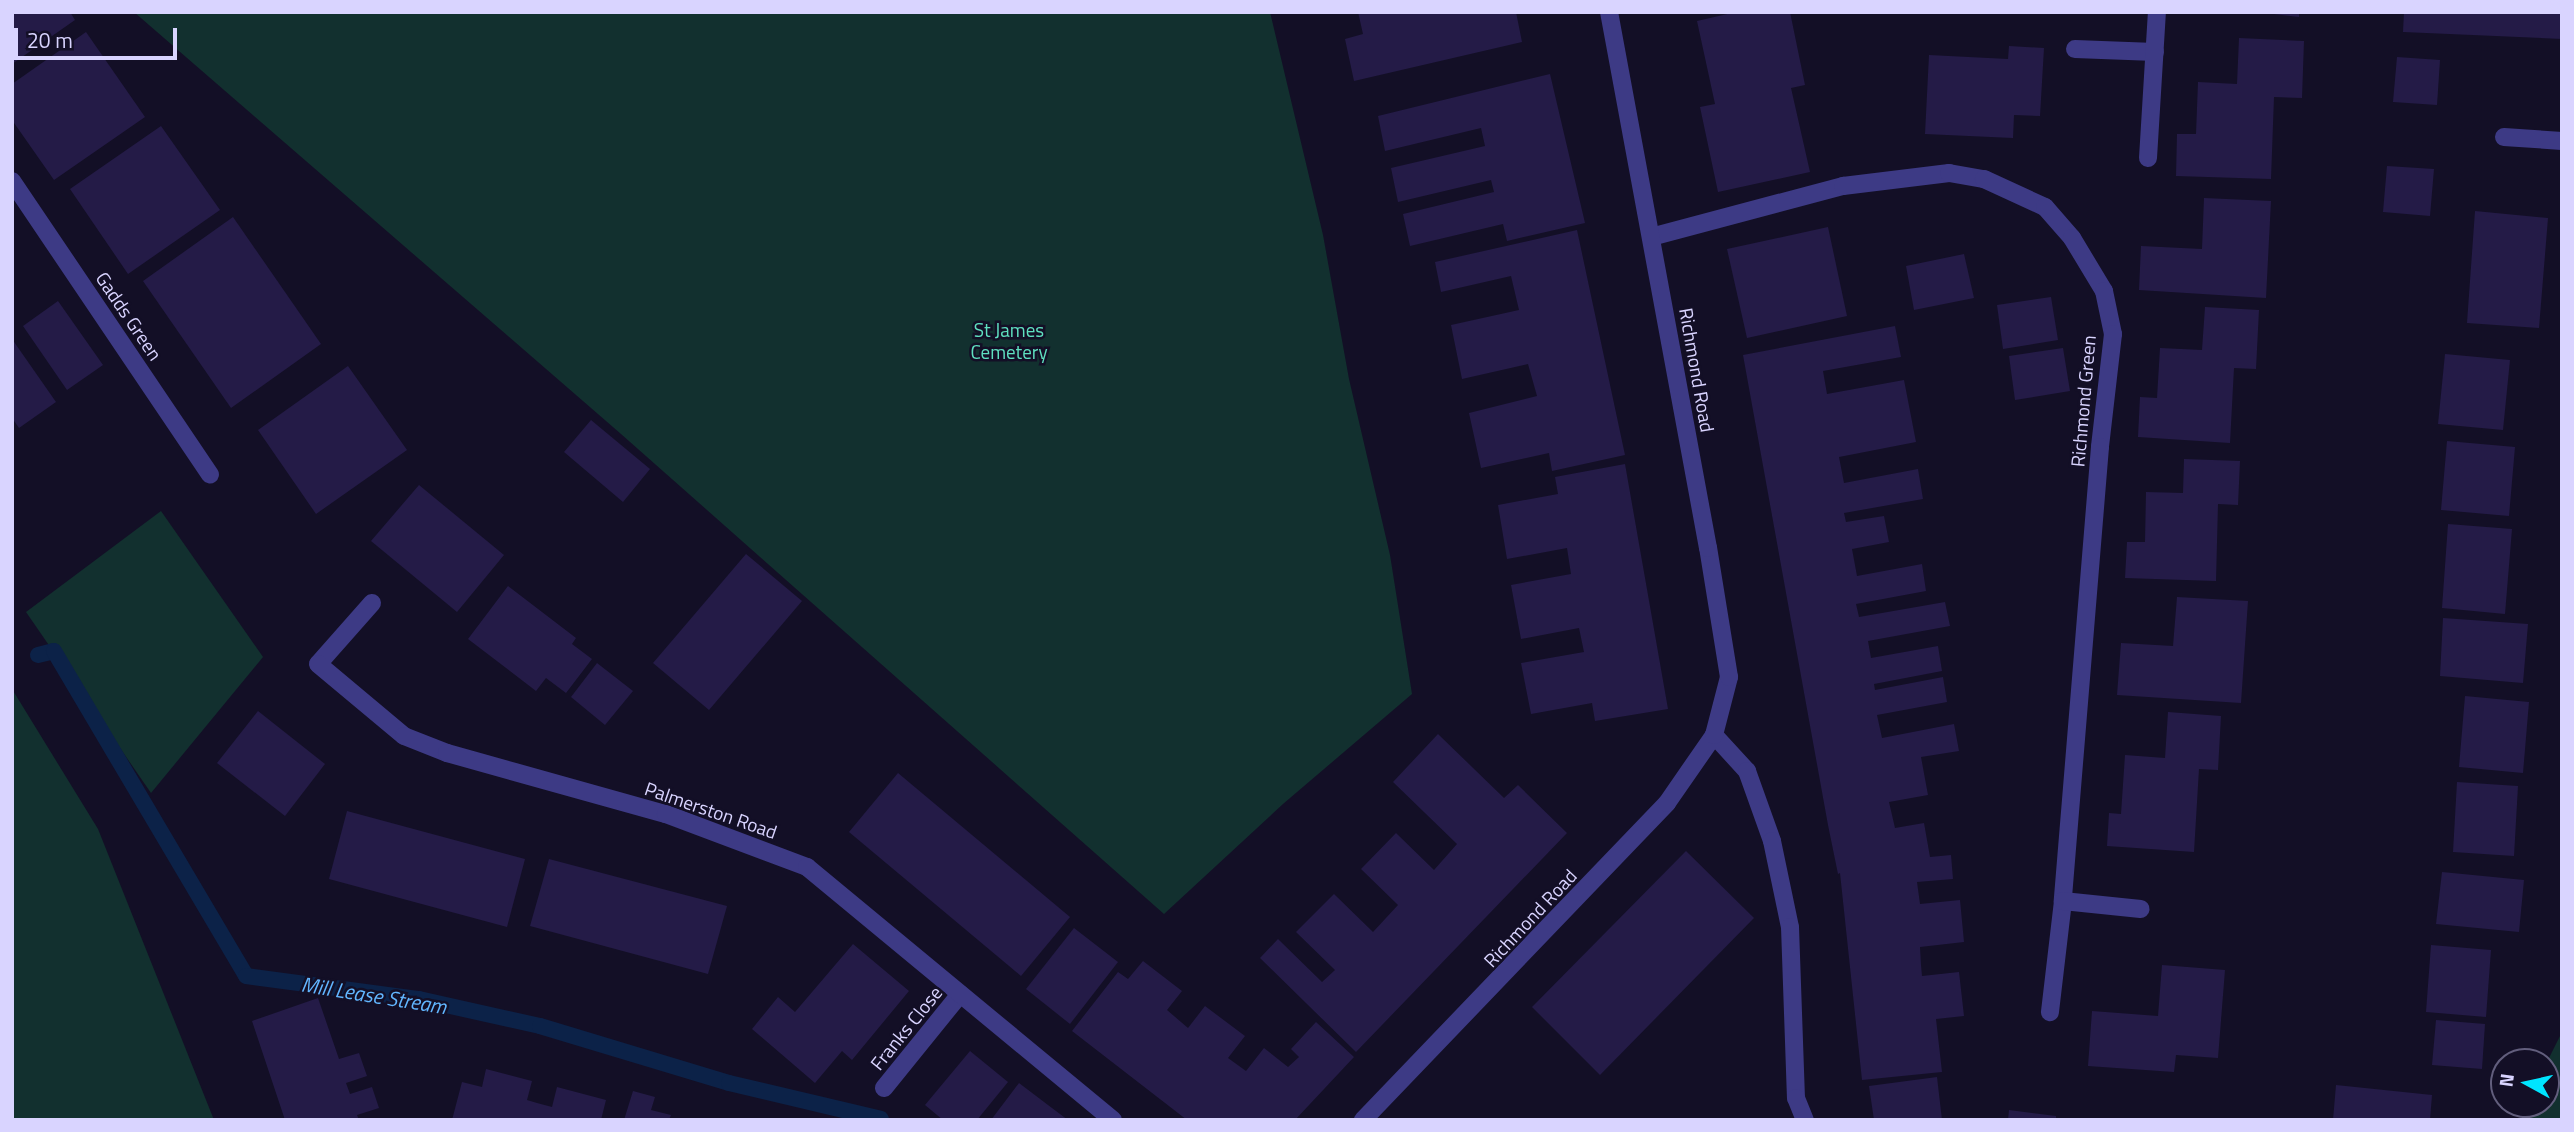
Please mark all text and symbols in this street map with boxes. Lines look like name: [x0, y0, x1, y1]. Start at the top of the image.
scale bar: [18, 14, 180, 58]
text: 20 m: [27, 24, 73, 56]
street label: Gadds Green: [91, 267, 167, 365]
street label: Richmond Road: [1675, 306, 1719, 434]
park label: St James Cemetery: [970, 319, 1048, 363]
street label: Richmond Green: [2066, 334, 2100, 468]
street label: Palmerston Road: [642, 777, 780, 843]
street label: Richmond Road: [1479, 864, 1581, 972]
water label: Mill Lease Stream: [300, 971, 448, 1019]
street label: Franks Close: [865, 982, 947, 1074]
north arrow: [2490, 1048, 2560, 1118]
text: N: [2490, 1072, 2521, 1089]

